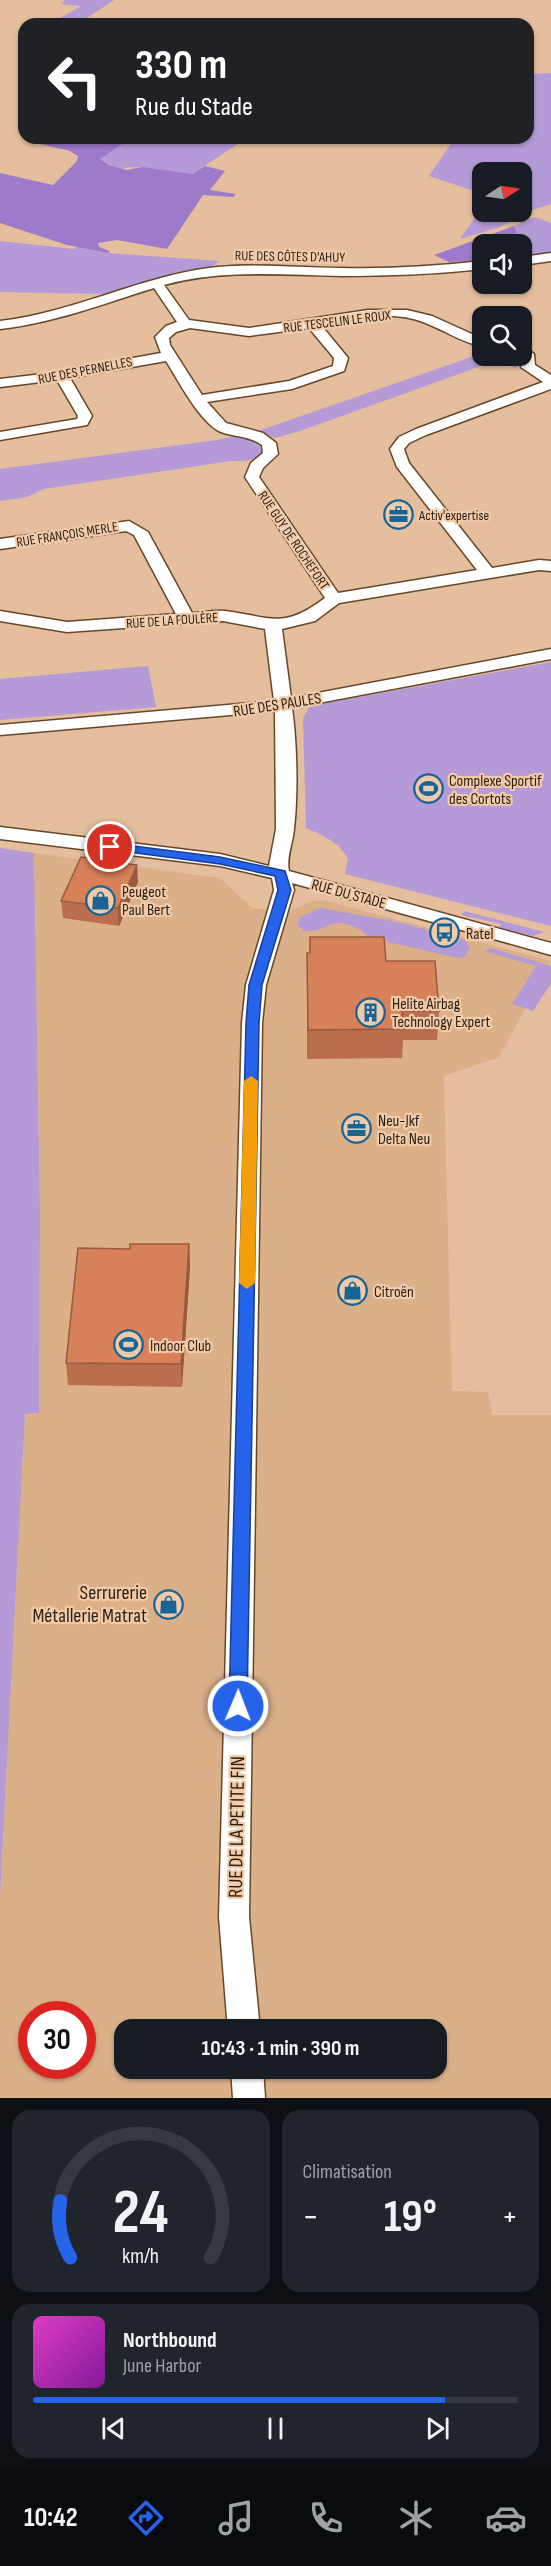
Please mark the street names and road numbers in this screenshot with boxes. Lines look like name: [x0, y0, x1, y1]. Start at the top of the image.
street label: RUE DES CÔTES D'AHUY: [235, 247, 345, 266]
street label: RUE TESCELIN LE ROUX: [282, 306, 392, 337]
street label: RUE DES PERNELLES: [37, 353, 134, 388]
street label: RUE GUY DE ROCHEFORT: [254, 488, 333, 593]
street label: RUE FRANÇOIS MERLE: [15, 518, 119, 551]
street label: RUE DE LA FOULÈRE: [126, 609, 219, 632]
street label: RUE DES PAULES: [232, 689, 323, 722]
street label: RUE DU STADE: [309, 875, 388, 914]
street label: RUE DE LA PETITE FIN: [224, 1756, 250, 1898]

